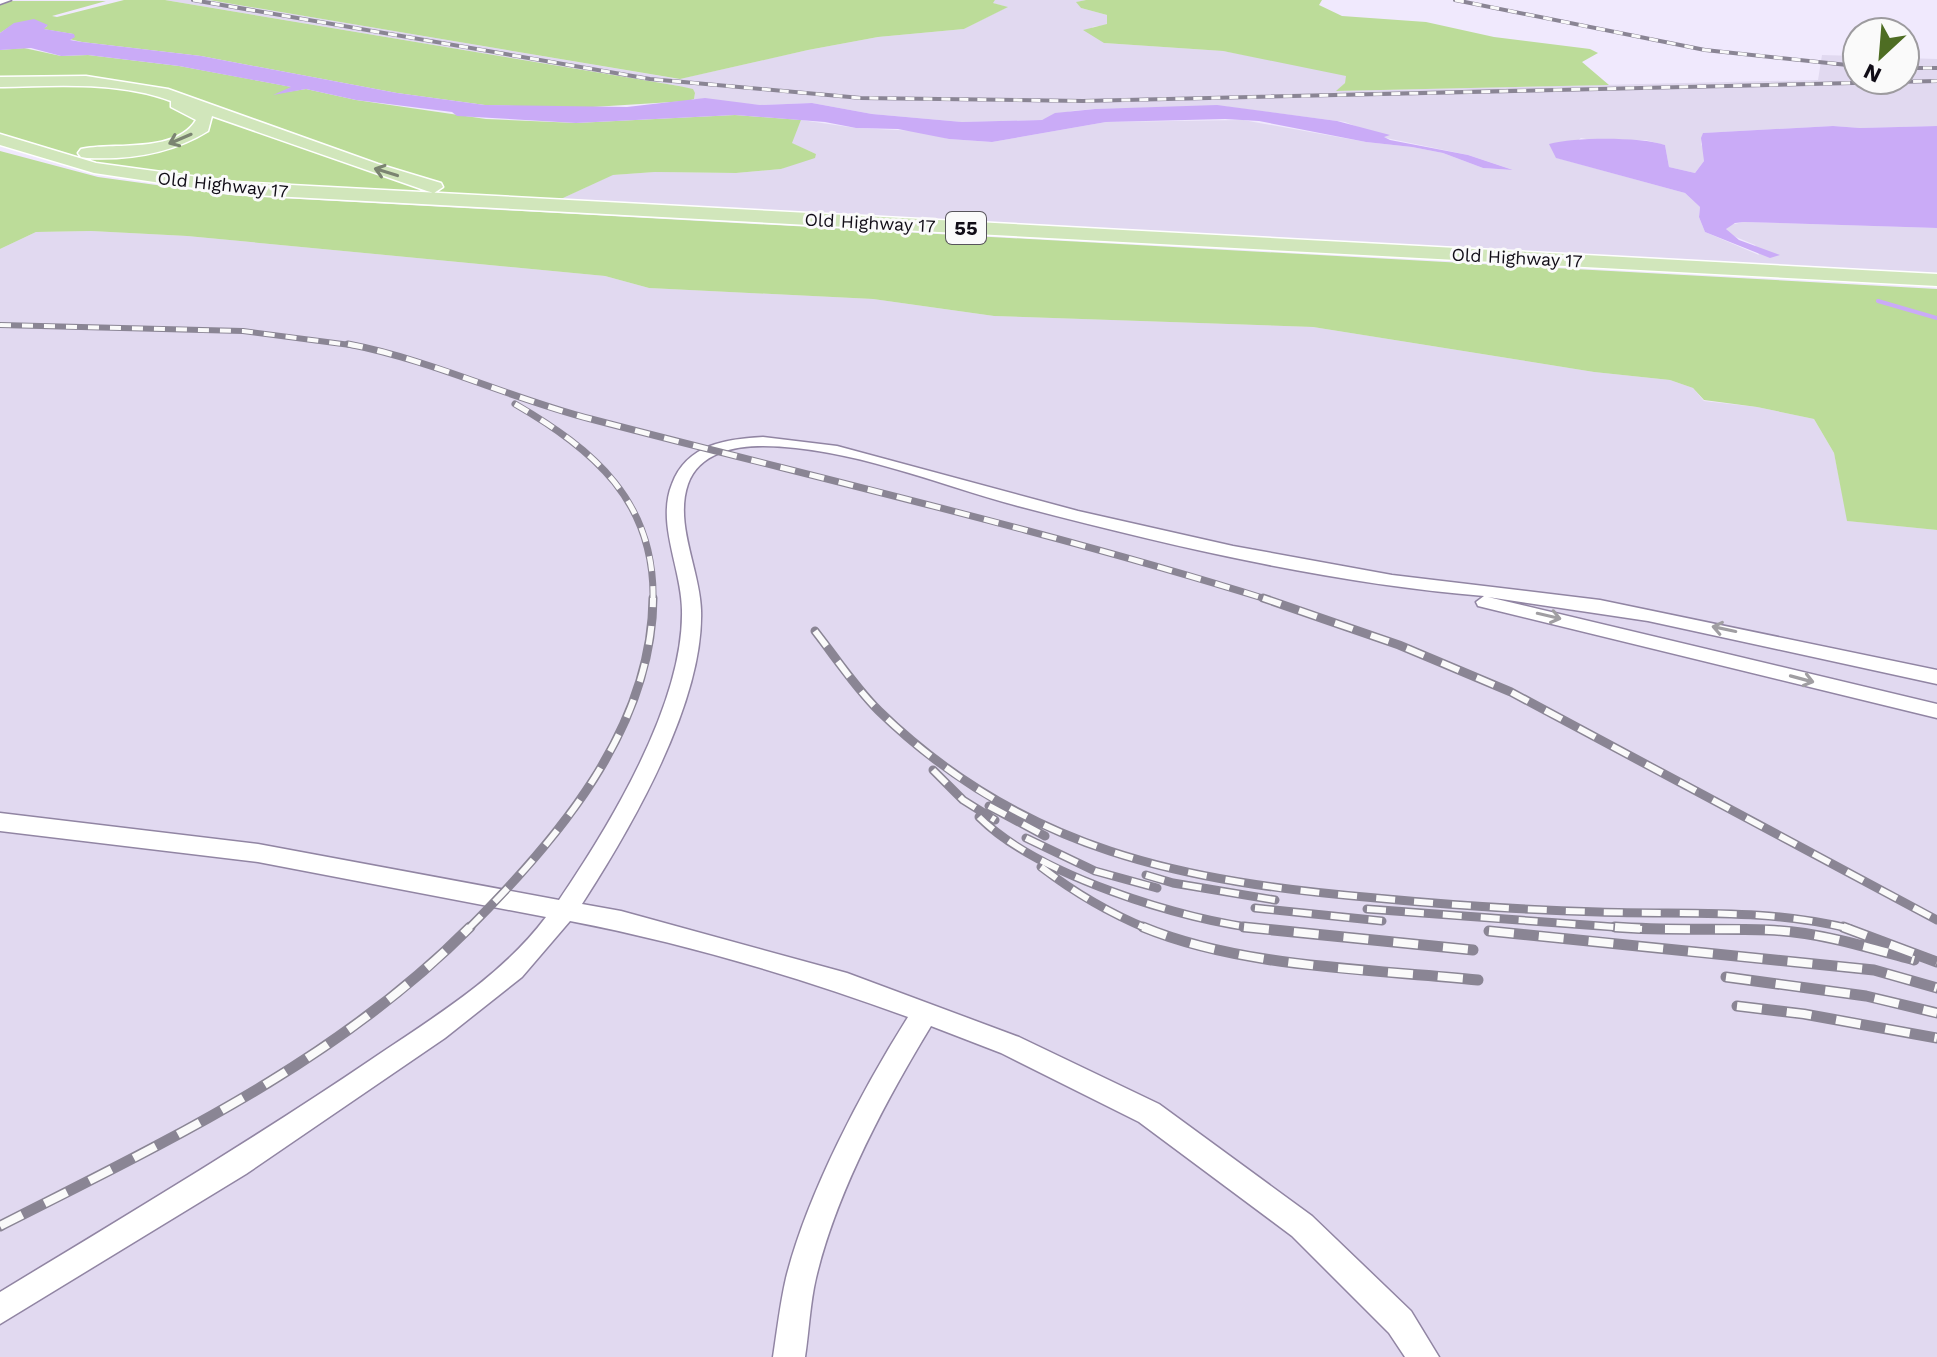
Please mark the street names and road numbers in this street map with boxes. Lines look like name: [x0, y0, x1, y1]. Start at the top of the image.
street label: Old Highway 17: [157, 167, 289, 202]
street label: Old Highway 17: [804, 209, 936, 236]
road number: 55: [946, 212, 986, 244]
street label: Old Highway 17: [1451, 244, 1583, 271]

